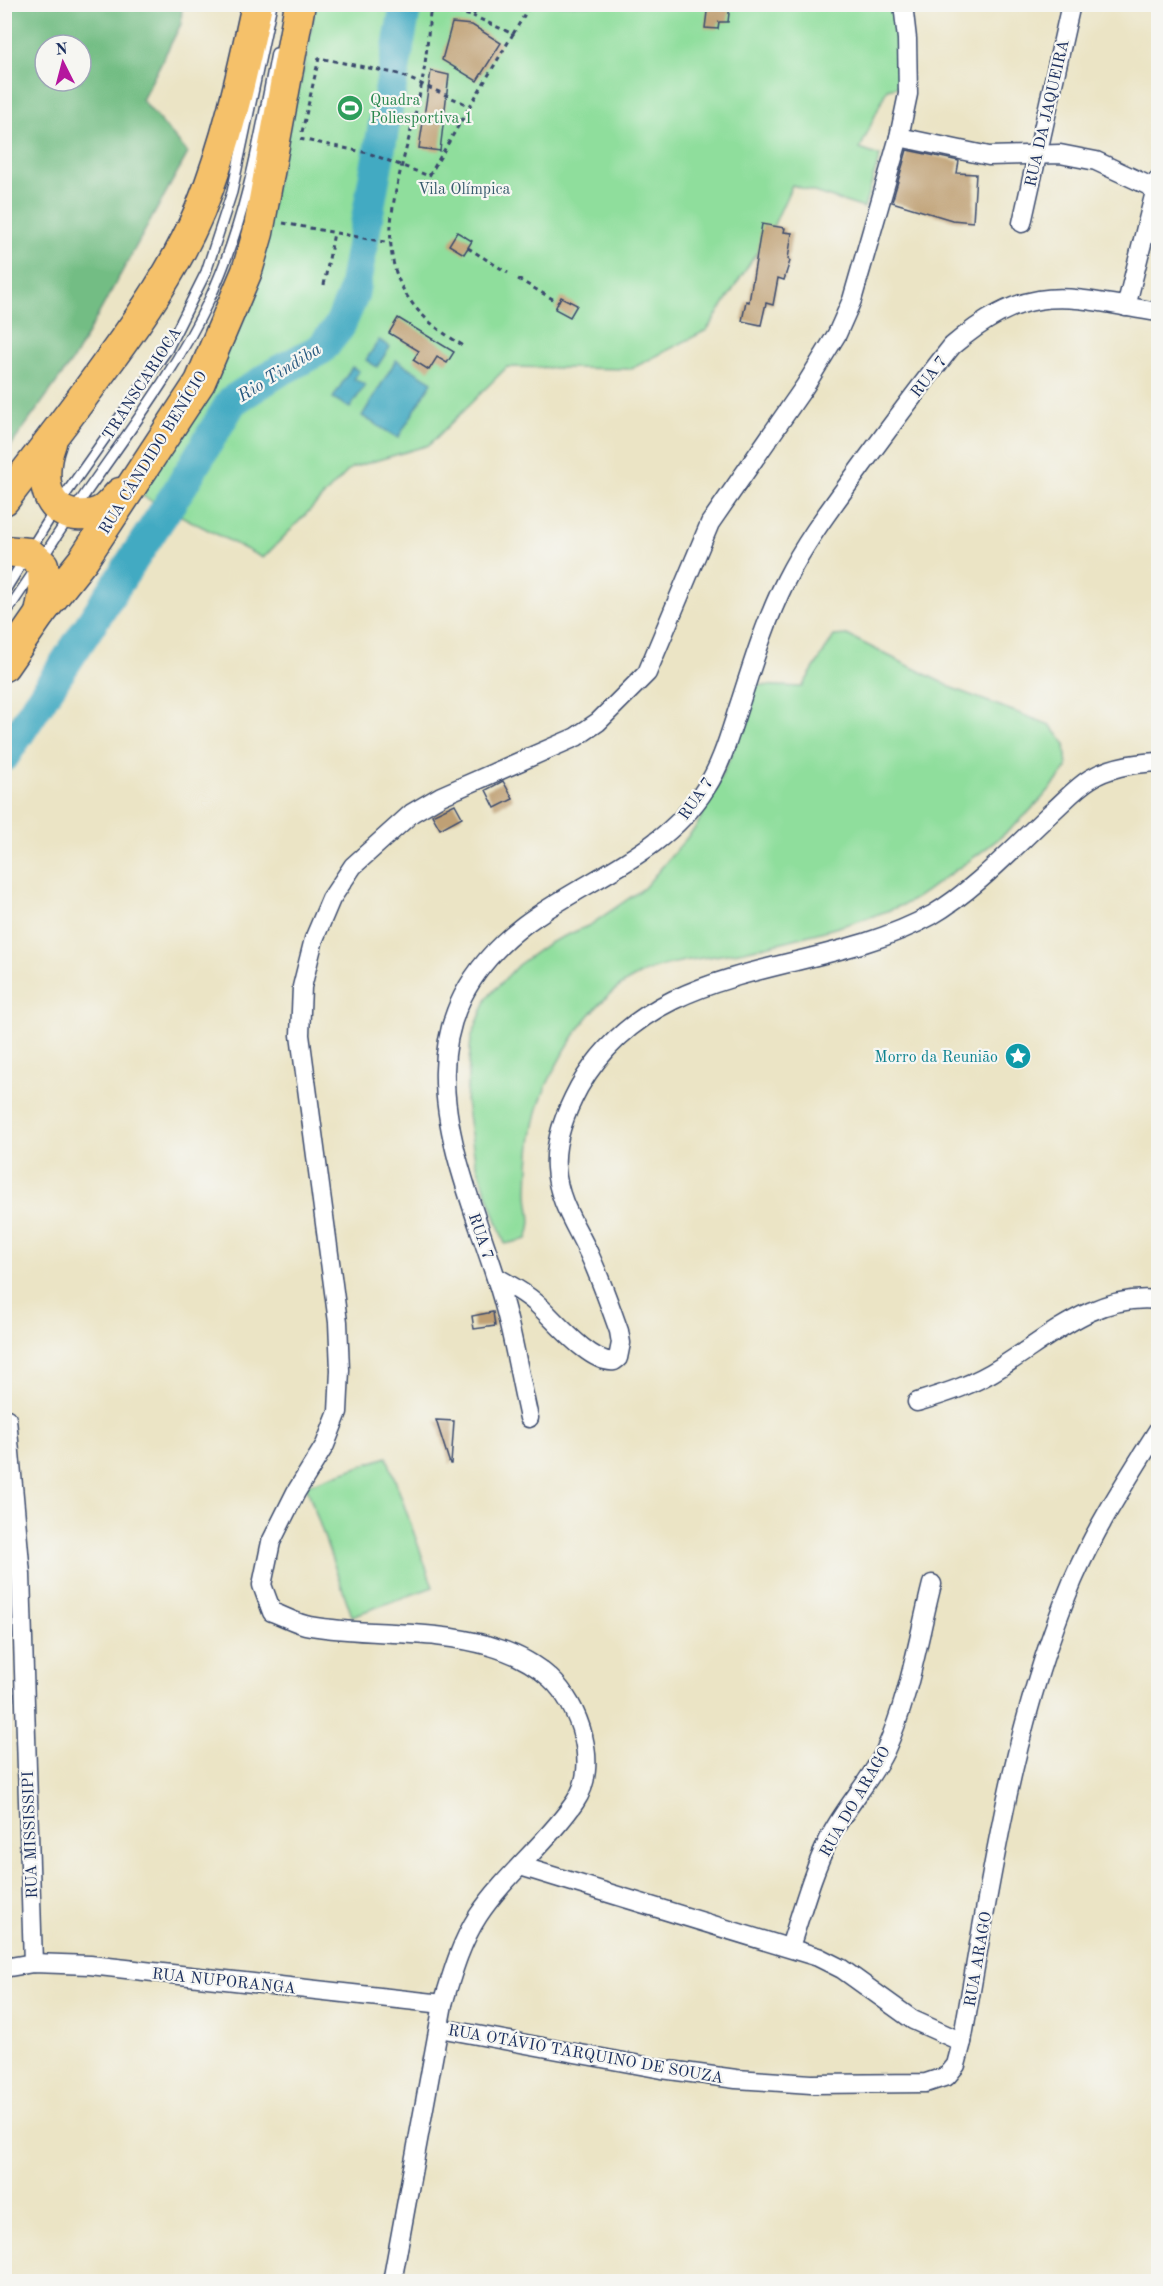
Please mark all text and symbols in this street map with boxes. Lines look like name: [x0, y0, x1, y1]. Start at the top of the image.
north arrow: [33, 33, 93, 93]
street label: RUA DA JAQUEIRA: [1023, 38, 1073, 189]
text: N: [55, 41, 69, 59]
sports icon: Quadra Poliesportiva 1: [335, 93, 365, 123]
place label: Quadra Poliesportiva 1: [370, 93, 473, 127]
park label: Vila Olímpica: [418, 182, 510, 198]
street label: TRANSCARIOCA: [100, 325, 185, 443]
water label: Rio Tindiba: [234, 340, 325, 406]
street label: RUA 7: [909, 353, 951, 401]
street label: RUA CÂNDIDO BENÍCIO: [93, 367, 211, 537]
street label: RUA 7: [676, 775, 717, 823]
place icon: Morro da Reunião: [1003, 1041, 1033, 1071]
place label: Morro da Reunião: [874, 1050, 998, 1066]
street label: RUA 7: [465, 1211, 495, 1262]
street label: RUA DO ARAGO: [818, 1744, 894, 1860]
street label: RUA MISSISSIPI: [21, 1771, 41, 1899]
street label: RUA ARAGO: [963, 1910, 995, 2008]
street label: RUA NUPORANGA: [151, 1966, 297, 1998]
street label: RUA OTÁVIO TARQUINO DE SOUZA: [447, 2019, 725, 2087]

